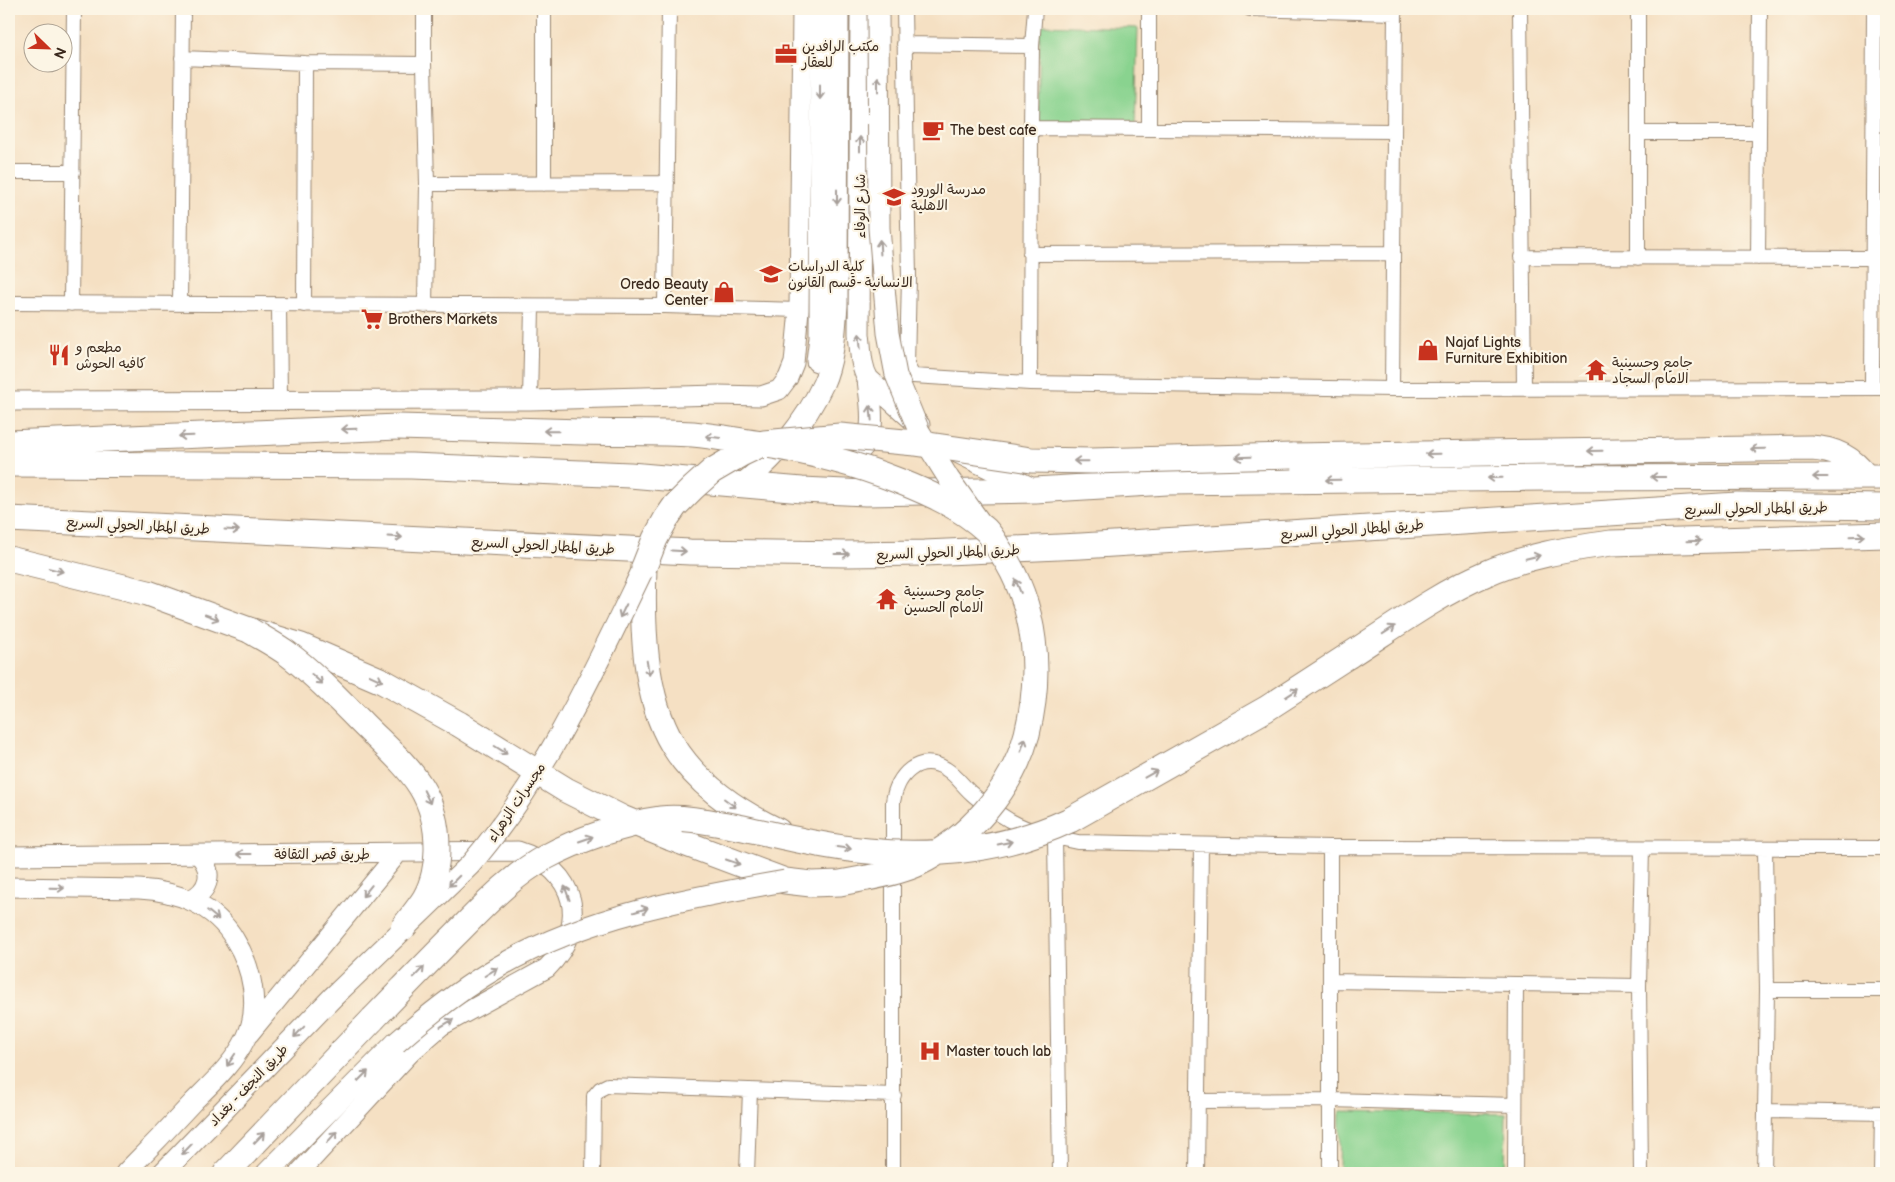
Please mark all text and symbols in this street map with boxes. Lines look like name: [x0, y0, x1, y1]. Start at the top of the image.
north arrow: [22, 22, 72, 72]
place label: مكتب الرافدين للعقار: [801, 38, 879, 71]
office icon: مكتب الرافدين للعقار: [773, 41, 799, 67]
text: N: [50, 45, 69, 61]
one-way arrow: [873, 76, 883, 92]
one-way arrow: [815, 84, 825, 100]
cafe icon: The best cafe: [920, 117, 946, 143]
place label: The best cafe: [950, 122, 1037, 139]
one-way arrow: [855, 136, 865, 152]
street label: شارع الوفاء: [852, 174, 870, 238]
place label: مدرسة الورود الاهلية: [911, 181, 986, 214]
school or university icon: مدرسة الورود الاهلية: [881, 184, 907, 210]
one-way arrow: [833, 189, 842, 205]
one-way arrow: [875, 239, 884, 255]
place label: كلية الدراسات الانسانية -قسم القانون: [788, 258, 913, 293]
school or university icon: كلية الدراسات الانسانية -قسم القانون: [758, 261, 784, 287]
place label: Oredo Beauty Center: [620, 276, 709, 309]
shop icon: Oredo Beauty Center: [711, 279, 737, 305]
supermarket icon: Brothers Markets: [359, 306, 385, 332]
place label: Brothers Markets: [388, 311, 497, 328]
one-way arrow: [855, 333, 865, 349]
place label: Najaf Lights Furniture Exhibition: [1445, 334, 1568, 367]
shop icon: Najaf Lights Furniture Exhibition: [1415, 337, 1441, 363]
place label: مطعم و كافيه الحوش: [75, 339, 146, 372]
restaurant icon: مطعم و كافيه الحوش: [46, 342, 72, 368]
place label: جامع وحسينية الامام السجاد: [1612, 354, 1693, 389]
temple icon: جامع وحسينية الامام السجاد: [1583, 357, 1609, 383]
one-way arrow: [866, 405, 876, 421]
one-way arrow: [341, 424, 358, 434]
one-way arrow: [543, 426, 559, 436]
one-way arrow: [179, 431, 195, 440]
one-way arrow: [705, 432, 721, 442]
one-way arrow: [1750, 444, 1766, 454]
one-way arrow: [1587, 446, 1604, 456]
one-way arrow: [1425, 449, 1441, 458]
one-way arrow: [1235, 452, 1252, 462]
one-way arrow: [1073, 456, 1089, 466]
one-way arrow: [1650, 472, 1666, 482]
one-way arrow: [1812, 472, 1828, 482]
one-way arrow: [1487, 473, 1504, 483]
one-way arrow: [1325, 475, 1341, 485]
street label: طريق المطار الحولي السريع: [1684, 499, 1828, 522]
street label: طريق المطار الحولي السريع: [65, 513, 210, 542]
street label: طريق المطار الحولي السريع: [1280, 516, 1425, 547]
one-way arrow: [224, 525, 240, 534]
one-way arrow: [1848, 531, 1864, 541]
one-way arrow: [386, 533, 402, 542]
street label: طريق المطار الحولي السريع: [470, 533, 615, 562]
one-way arrow: [1686, 536, 1702, 545]
street label: طريق المطار الحولي السريع: [876, 541, 1020, 568]
one-way arrow: [670, 546, 687, 556]
one-way arrow: [833, 549, 849, 559]
one-way arrow: [1525, 552, 1541, 561]
one-way arrow: [48, 566, 64, 575]
one-way arrow: [1013, 579, 1023, 594]
place label: جامع وحسينية الامام الحسين: [904, 583, 985, 618]
temple icon: جامع وحسينية الامام الحسين: [874, 586, 900, 612]
one-way arrow: [618, 603, 627, 618]
one-way arrow: [203, 613, 219, 622]
one-way arrow: [1382, 625, 1396, 635]
one-way arrow: [643, 660, 653, 676]
one-way arrow: [310, 673, 323, 685]
one-way arrow: [368, 674, 383, 683]
one-way arrow: [1284, 688, 1298, 698]
one-way arrow: [1019, 737, 1028, 753]
one-way arrow: [493, 745, 507, 755]
street label: مجسرات الزهراء: [484, 759, 549, 845]
one-way arrow: [1143, 769, 1158, 778]
one-way arrow: [423, 789, 432, 804]
one-way arrow: [723, 797, 736, 808]
one-way arrow: [577, 834, 593, 843]
one-way arrow: [997, 838, 1013, 847]
one-way arrow: [835, 843, 851, 853]
street label: طريق قصر الثقافة: [274, 846, 370, 863]
one-way arrow: [236, 849, 252, 859]
one-way arrow: [724, 858, 740, 867]
one-way arrow: [448, 874, 460, 887]
one-way arrow: [49, 883, 65, 892]
one-way arrow: [362, 884, 373, 897]
one-way arrow: [562, 886, 571, 902]
one-way arrow: [632, 905, 648, 915]
one-way arrow: [207, 910, 220, 921]
one-way arrow: [413, 965, 425, 978]
one-way arrow: [483, 966, 497, 976]
one-way arrow: [440, 1018, 454, 1028]
one-way arrow: [293, 1025, 305, 1038]
hospital icon: Master touch lab: [917, 1038, 943, 1064]
street label: طريق النجف - بغداد: [205, 1041, 292, 1130]
place label: Master touch lab: [946, 1043, 1051, 1060]
one-way arrow: [226, 1053, 236, 1067]
one-way arrow: [357, 1070, 369, 1082]
one-way arrow: [326, 1131, 338, 1144]
one-way arrow: [253, 1132, 265, 1144]
one-way arrow: [181, 1143, 193, 1155]

